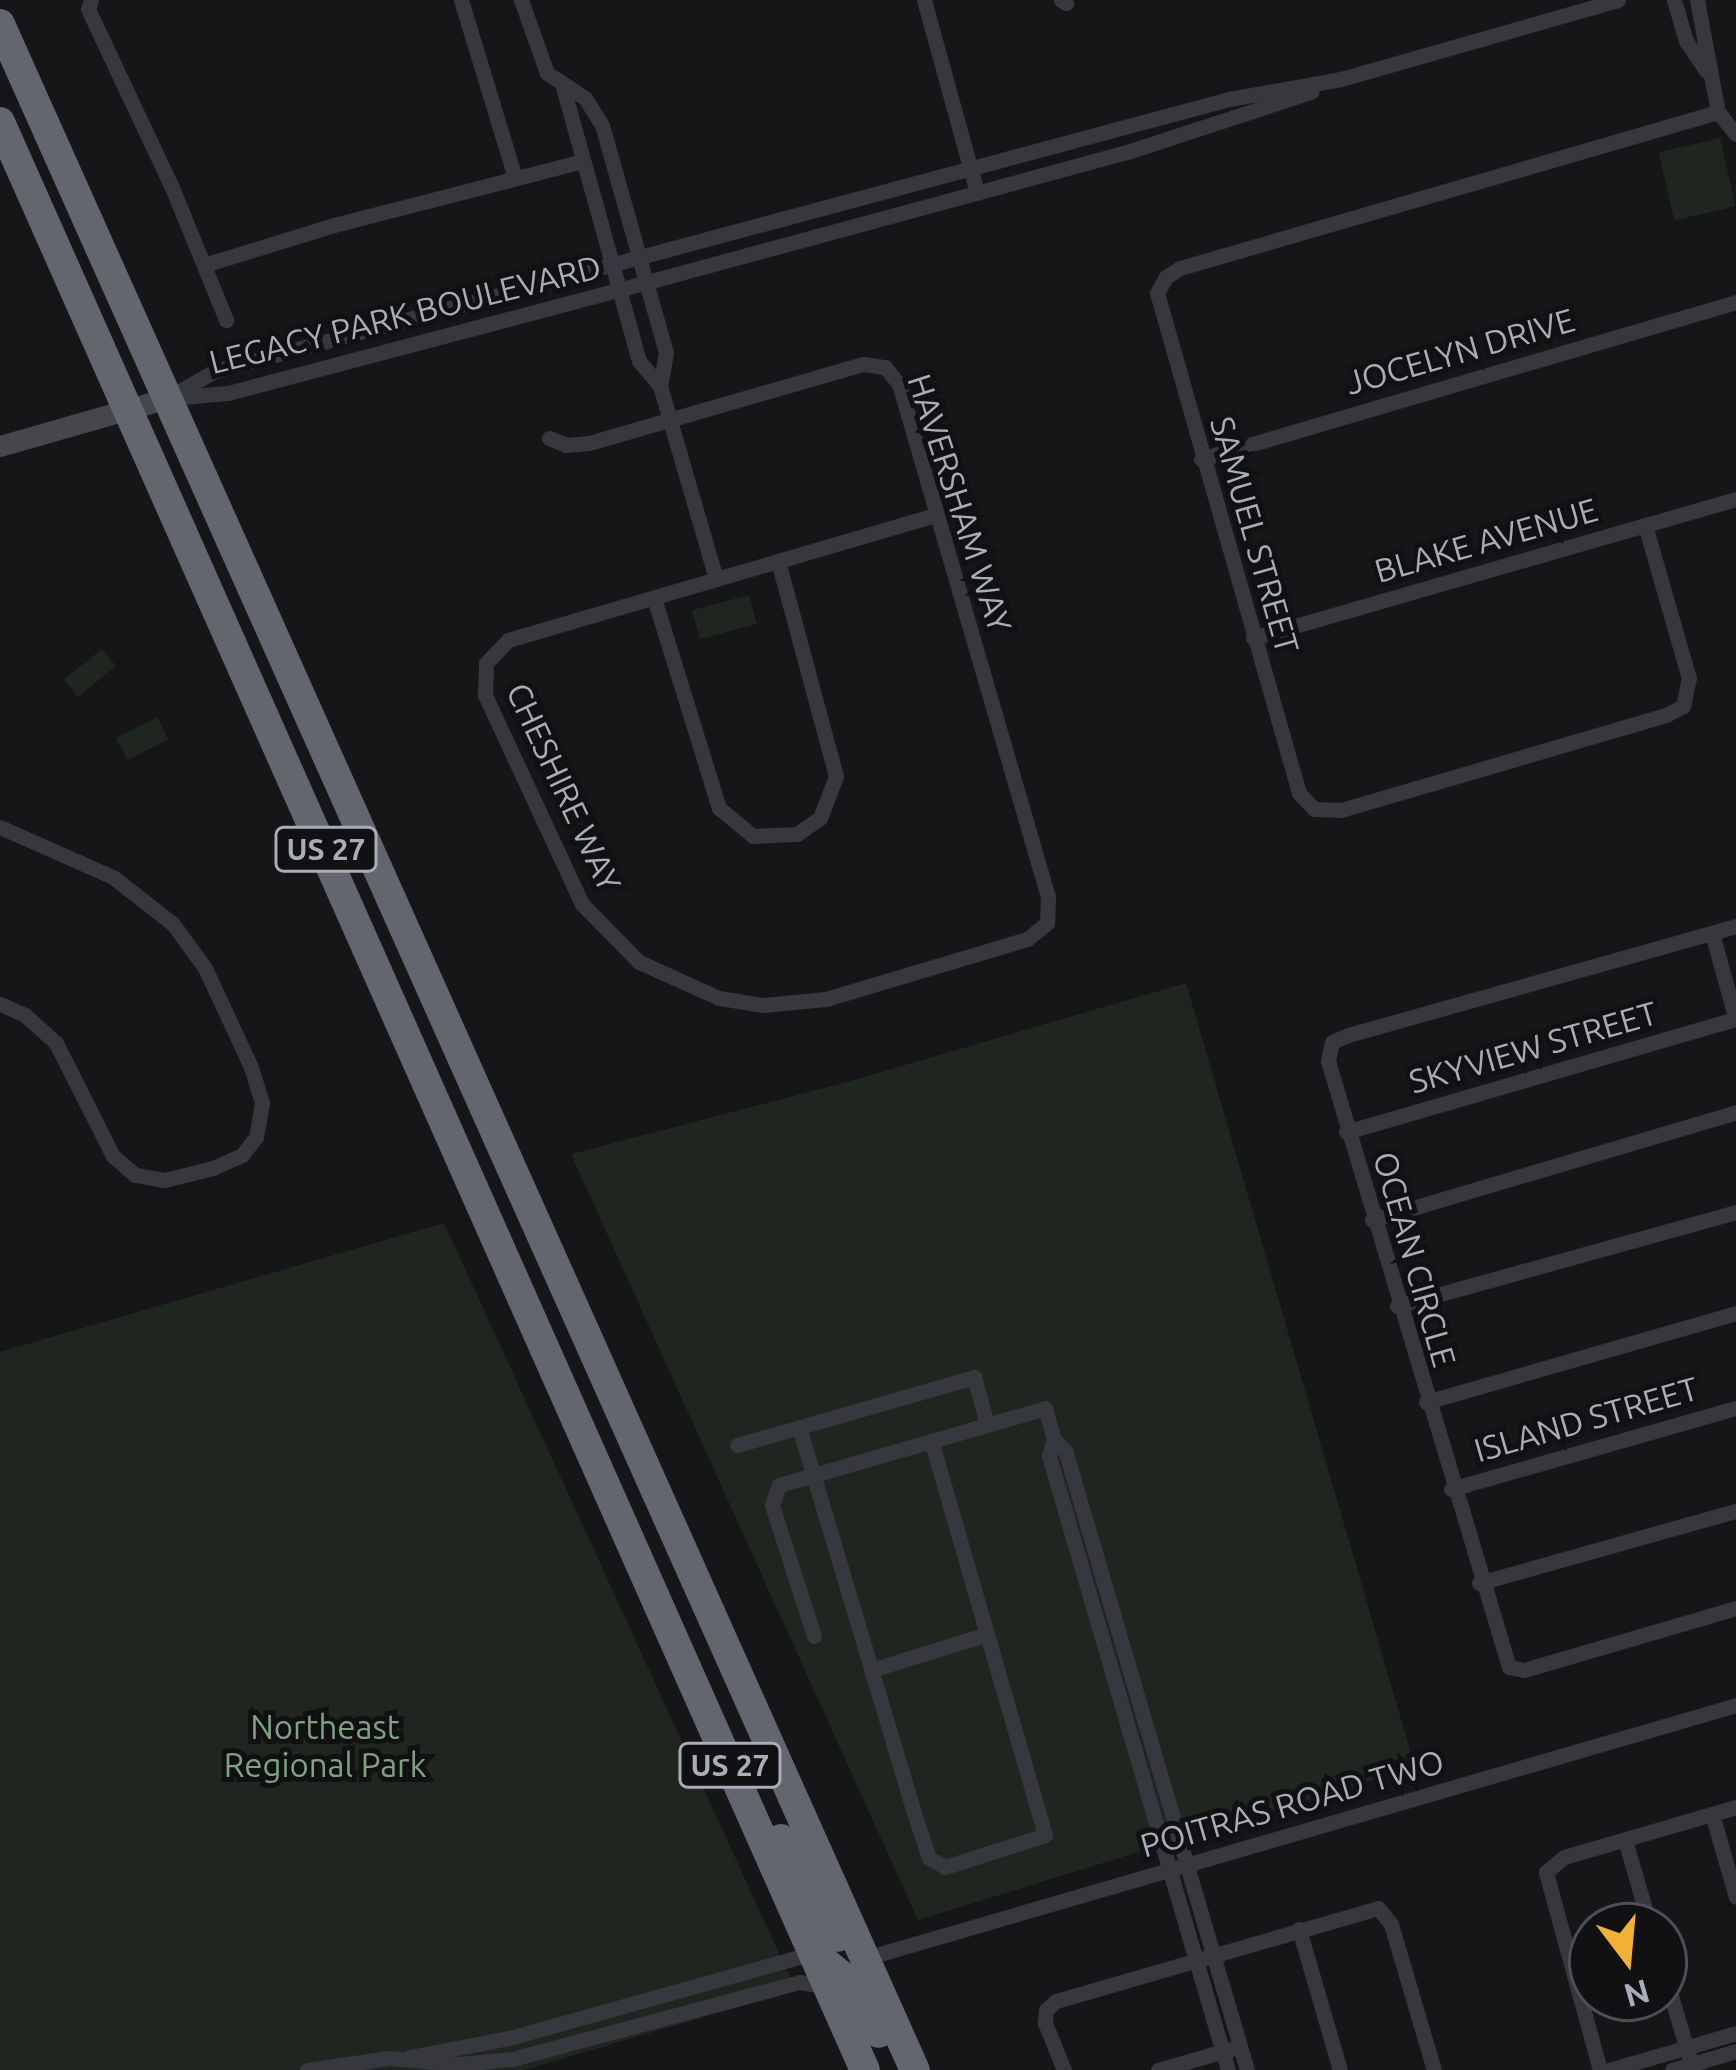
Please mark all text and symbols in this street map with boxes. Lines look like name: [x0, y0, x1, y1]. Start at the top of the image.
street label: LEGACY PARK BOULEVARD: [205, 246, 605, 382]
street label: JOCELYN DRIVE: [1341, 299, 1579, 403]
street label: HAVERSHAM WAY: [900, 369, 1020, 637]
street label: SAMUEL STREET: [1202, 412, 1308, 658]
street label: BLAKE AVENUE: [1370, 489, 1602, 591]
street label: CHESHIRE WAY: [498, 676, 630, 898]
road number: US 27: [272, 825, 380, 873]
street label: SKYVIEW STREET: [1405, 993, 1661, 1101]
street label: OCEAN CIRCLE: [1365, 1147, 1465, 1371]
street label: ISLAND STREET: [1470, 1368, 1702, 1470]
park label: Northeast Regional Park: [224, 1707, 426, 1785]
road number: US 27: [676, 1741, 784, 1789]
street label: POITRAS ROAD TWO: [1136, 1741, 1448, 1865]
north arrow: [1568, 1902, 1688, 2022]
text: N: [1620, 1973, 1654, 2015]

